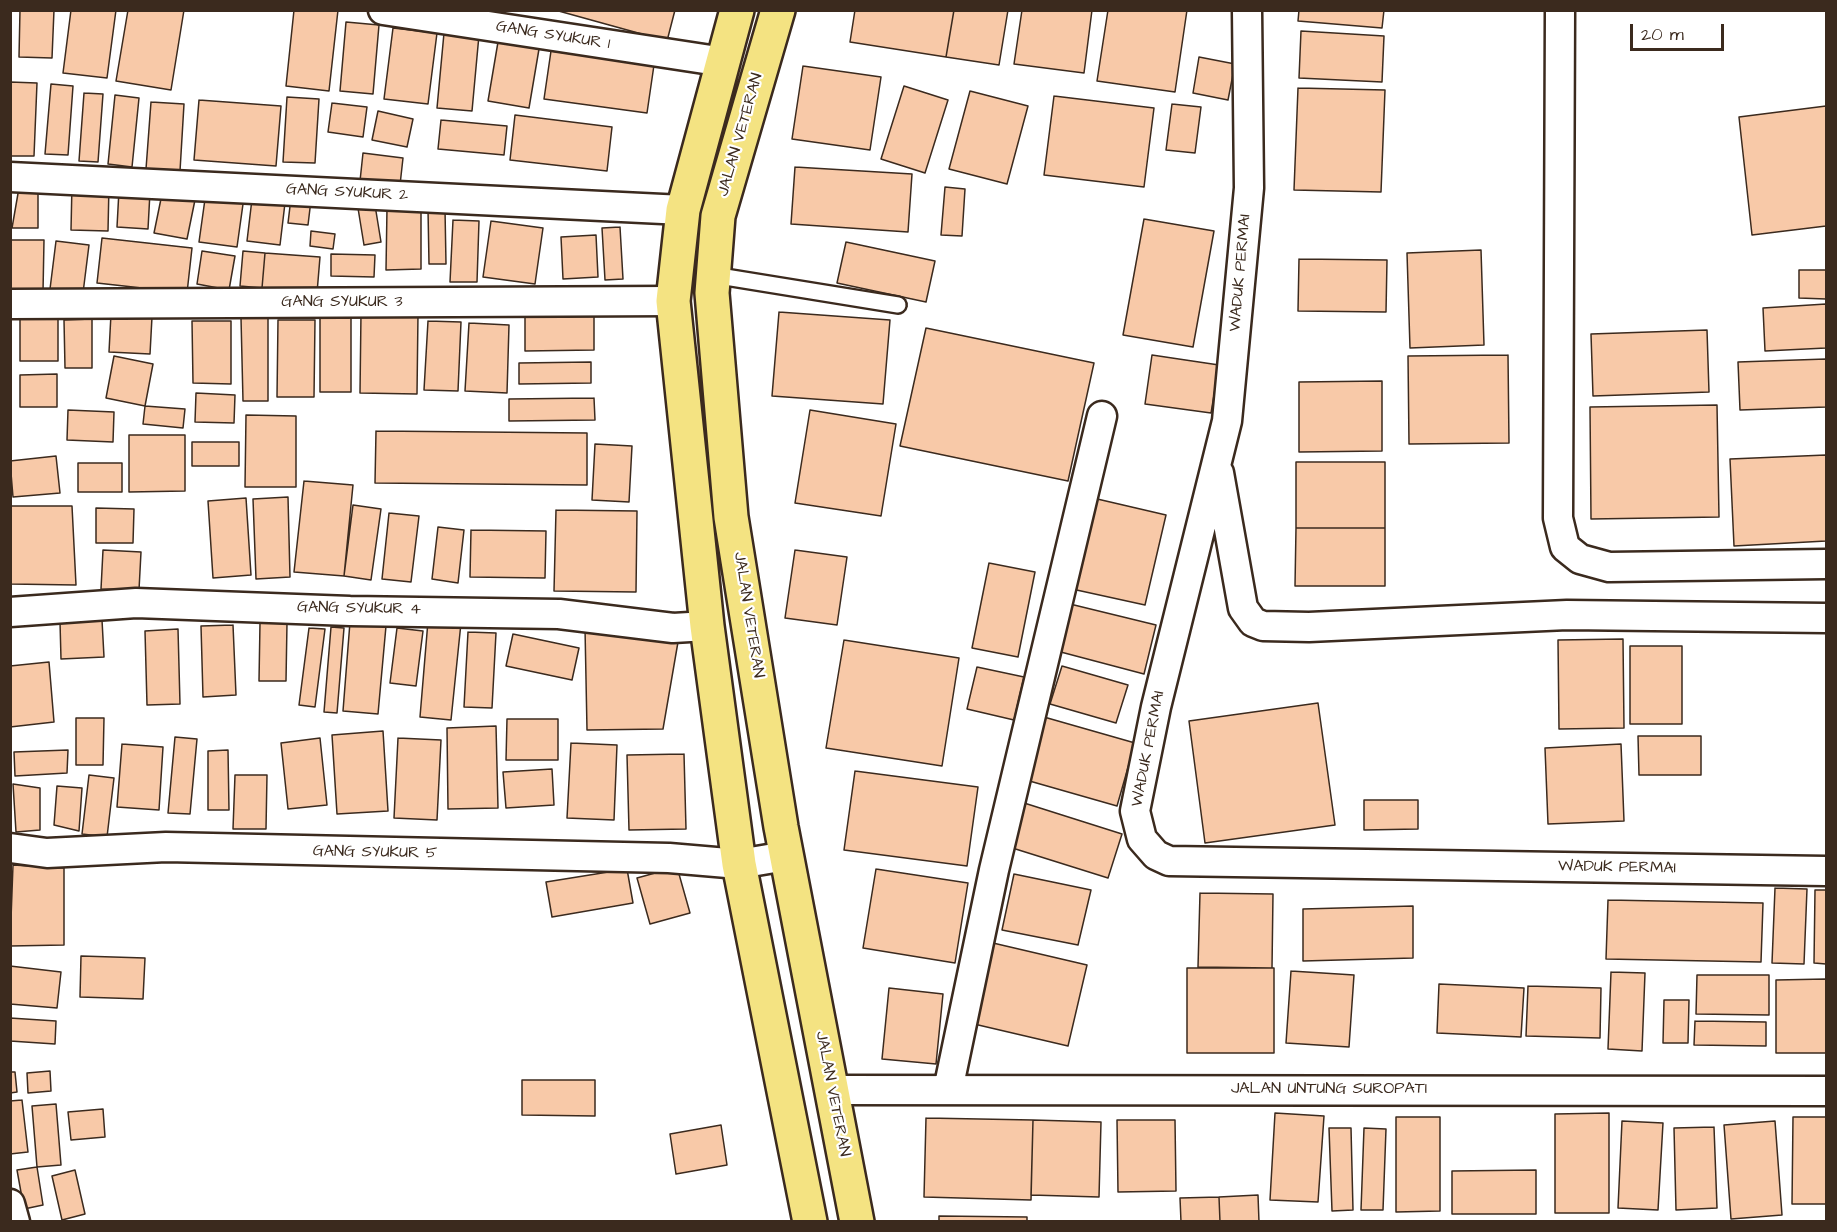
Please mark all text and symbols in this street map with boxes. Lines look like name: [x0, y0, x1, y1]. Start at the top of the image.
scale bar: [1633, 12, 1728, 50]
street label: GANG SYUKUR 1: [495, 18, 611, 54]
text: 20 m: [1641, 22, 1684, 47]
street label: JALAN VETERAN: [714, 71, 768, 199]
street label: GANG SYUKUR 2: [285, 180, 409, 206]
street label: WADUK PERMAI: [1226, 214, 1256, 332]
street label: GANG SYUKUR 3: [281, 293, 403, 313]
street label: JALAN VETERAN: [729, 551, 767, 679]
street label: GANG SYUKUR 4: [297, 598, 421, 620]
street label: WADUK PERMAI: [1128, 689, 1170, 809]
street label: GANG SYUKUR 5: [313, 842, 437, 864]
street label: WADUK PERMAI: [1558, 857, 1676, 879]
street label: JALAN VETERAN: [810, 1030, 854, 1158]
street label: JALAN UNTUNG SUROPATI: [1231, 1080, 1427, 1100]

